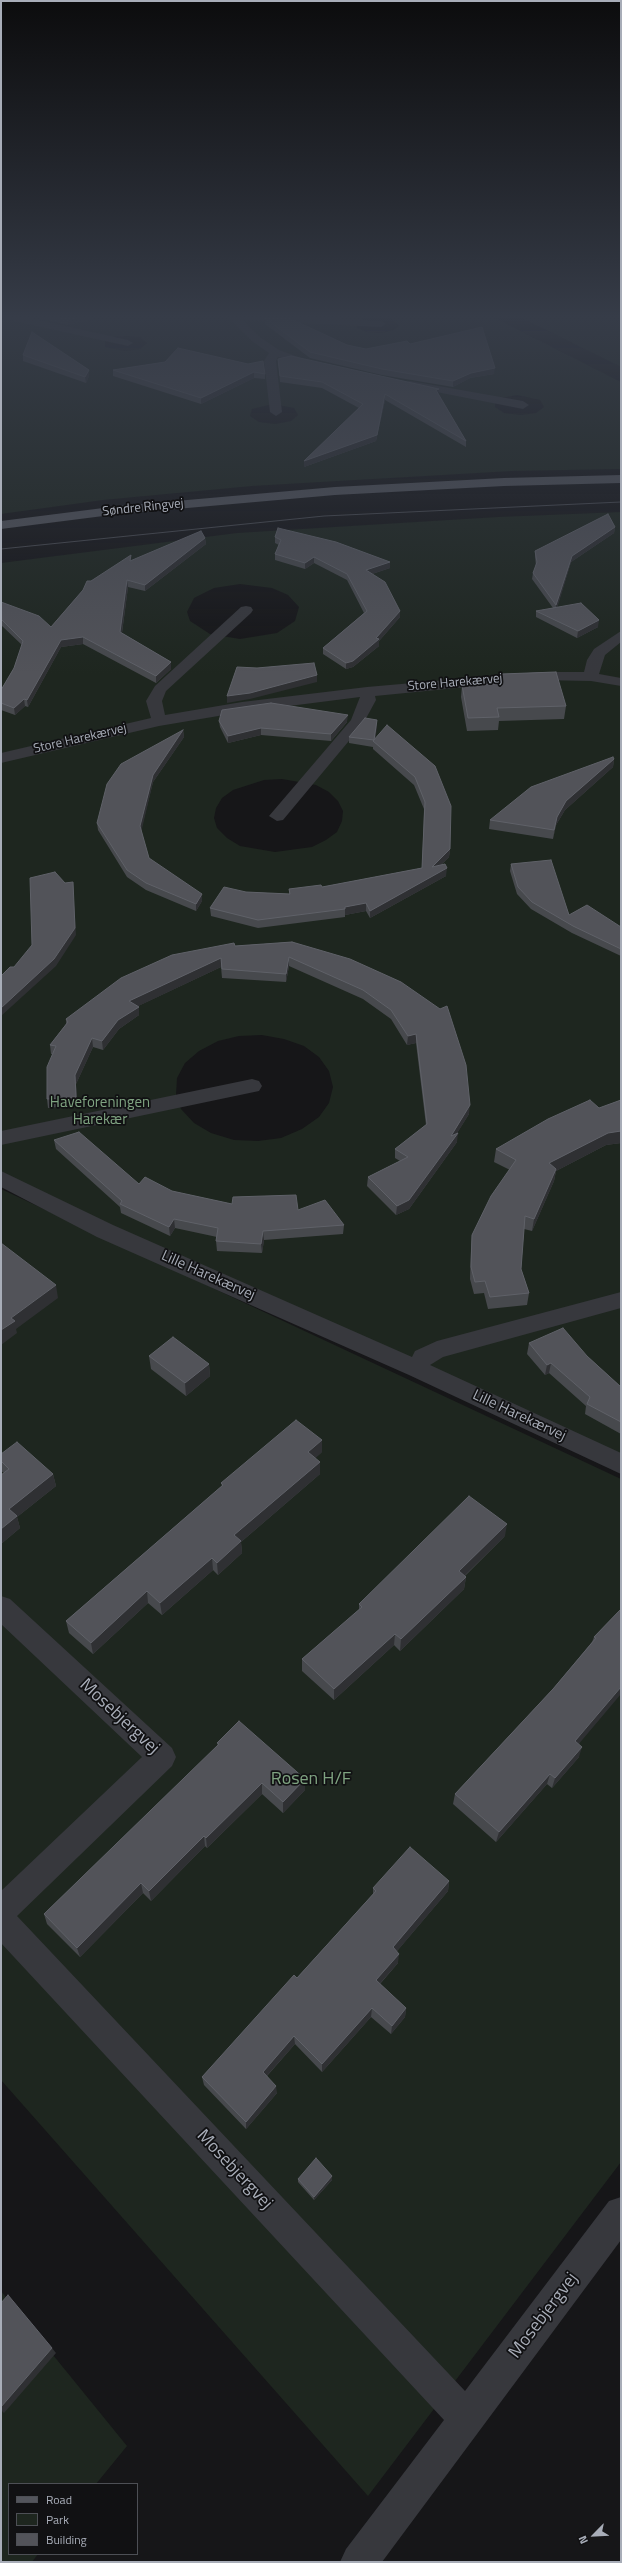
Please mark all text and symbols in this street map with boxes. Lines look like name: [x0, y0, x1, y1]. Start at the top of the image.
street label: Søndre Ringvej: [102, 496, 184, 520]
street label: Store Harekærvej: [407, 671, 503, 695]
street label: Store Harekærvej: [32, 721, 128, 757]
park label: Haveforeningen Harekær: [50, 1094, 150, 1129]
street label: Lille Harekærvej: [158, 1247, 258, 1305]
street label: Lille Harekærvej: [469, 1387, 569, 1445]
street label: Mosebjergvej: [75, 1675, 163, 1759]
park label: Rosen H/F: [271, 1769, 351, 1791]
street label: Mosebjergvej: [192, 2126, 276, 2214]
street label: Mosebjergvej: [505, 2269, 583, 2363]
legend: [8, 2483, 138, 2555]
text: Road: [46, 2490, 72, 2509]
text: Park: [46, 2510, 69, 2529]
north arrow: [574, 2515, 614, 2555]
text: Building: [46, 2530, 87, 2549]
text: N: [574, 2533, 592, 2547]

